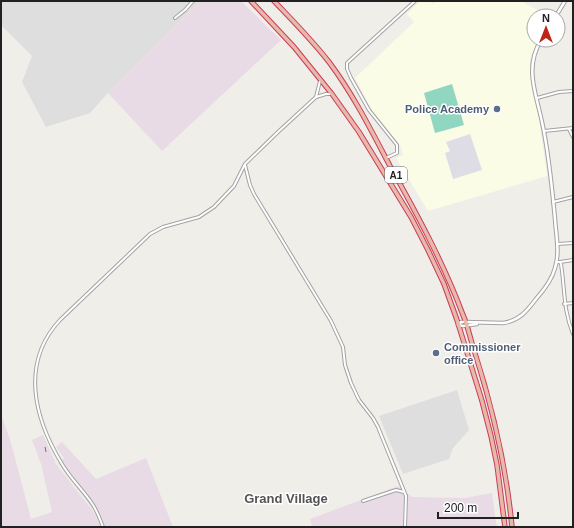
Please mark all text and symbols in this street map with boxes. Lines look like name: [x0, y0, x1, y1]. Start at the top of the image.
north arrow: [526, 8, 566, 48]
text: N: [542, 12, 550, 24]
place label: Police Academy: [405, 103, 490, 115]
marker: Police Academy: [492, 104, 502, 114]
road number: A1: [385, 167, 407, 183]
place label: Commissioner office: [444, 341, 521, 366]
marker: Commissioner office: [431, 348, 441, 358]
district label: Grand Village: [244, 491, 328, 506]
scale bar: [438, 494, 518, 520]
text: 200 m: [444, 501, 477, 515]

